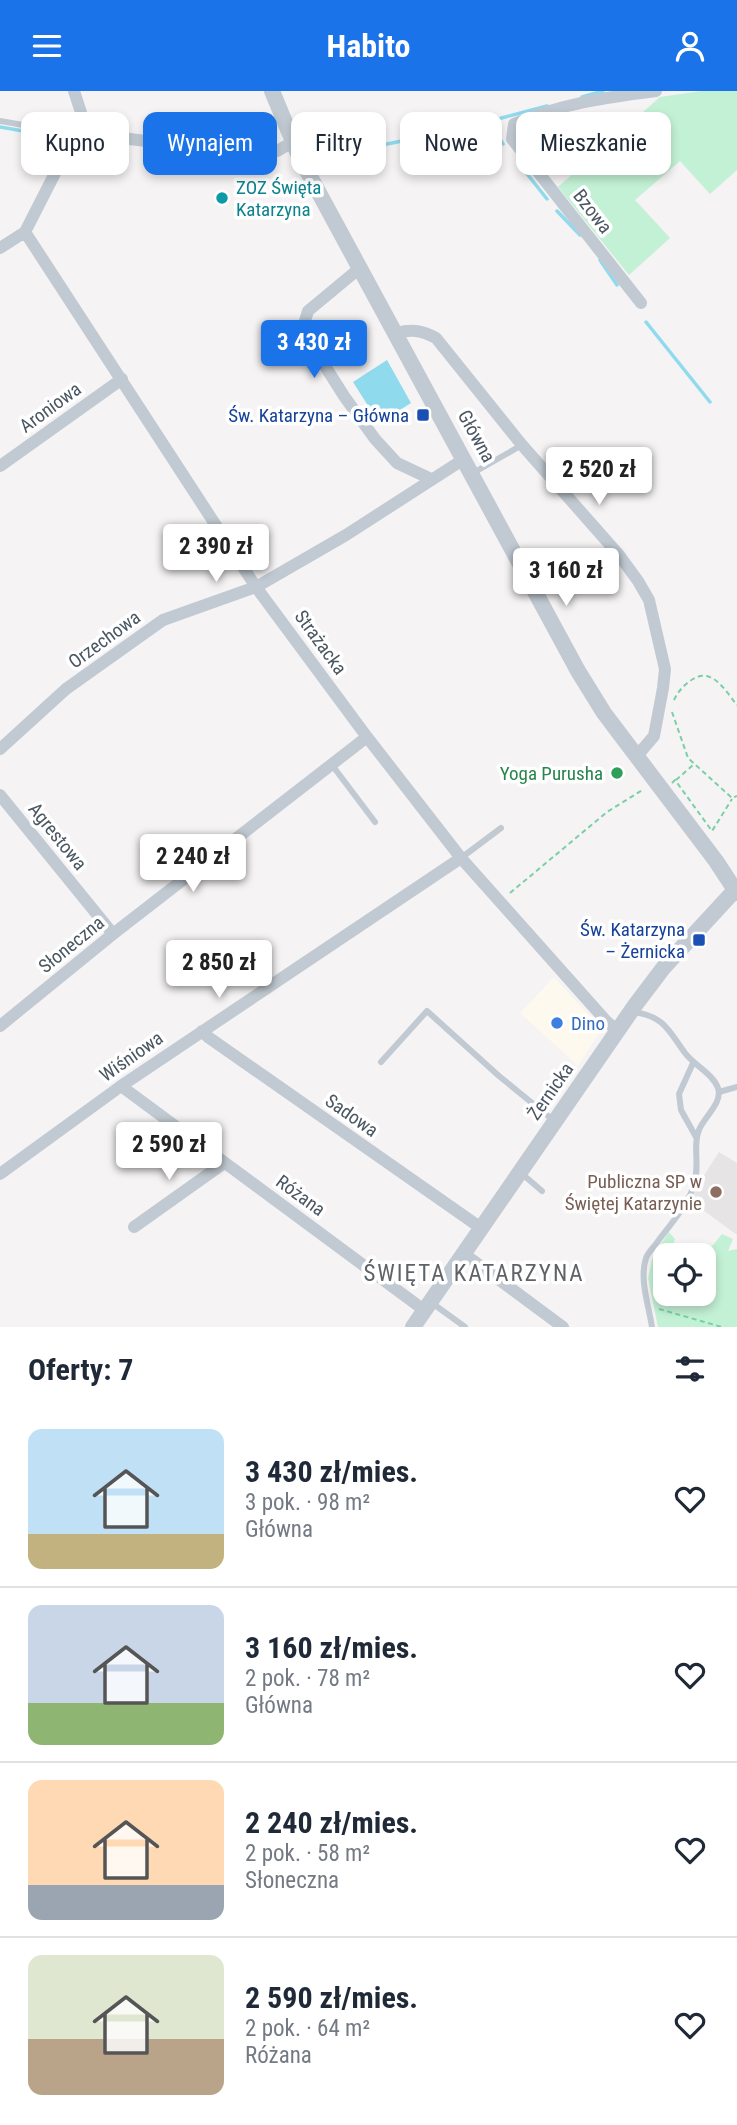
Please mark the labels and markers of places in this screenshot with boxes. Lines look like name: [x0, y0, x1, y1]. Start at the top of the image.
place label: ZOZ Święta Katarzyna: [236, 176, 321, 221]
marker: ZOZ Święta Katarzyna: [214, 190, 230, 206]
pin: 3 430 zł: [242, 321, 386, 380]
place label: Św. Katarzyna – Główna: [228, 404, 409, 427]
marker: Św. Katarzyna – Główna: [415, 407, 431, 423]
pin: 2 520 zł: [527, 447, 671, 507]
pin: 2 390 zł: [144, 525, 288, 584]
pin: 3 160 zł: [494, 549, 638, 608]
place label: Yoga Purusha: [500, 762, 603, 785]
marker: Yoga Purusha: [609, 765, 625, 781]
pin: 2 240 zł: [121, 835, 265, 894]
place label: Św. Katarzyna – Żernicka: [580, 918, 685, 963]
marker: Św. Katarzyna – Żernicka: [691, 932, 707, 948]
pin: 2 850 zł: [147, 941, 291, 1000]
place label: Dino: [571, 1012, 605, 1035]
marker: Dino: [549, 1015, 565, 1031]
pin: 2 590 zł: [97, 1123, 241, 1182]
place label: Publiczna SP w Świętej Katarzynie: [565, 1170, 702, 1215]
marker: Publiczna SP w Świętej Katarzynie: [708, 1184, 724, 1200]

